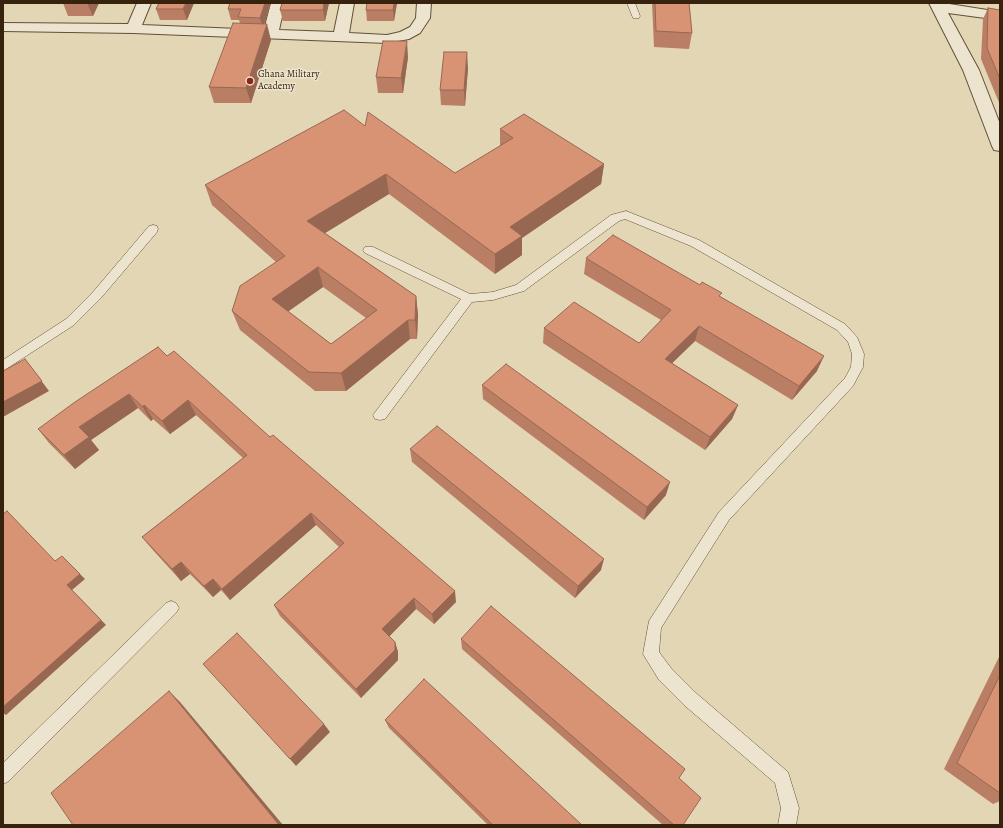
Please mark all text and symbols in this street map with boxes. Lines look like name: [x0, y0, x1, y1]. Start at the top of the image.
place label: Ghana Military Academy: [258, 69, 320, 92]
marker: Ghana Military Academy: [245, 76, 255, 86]

